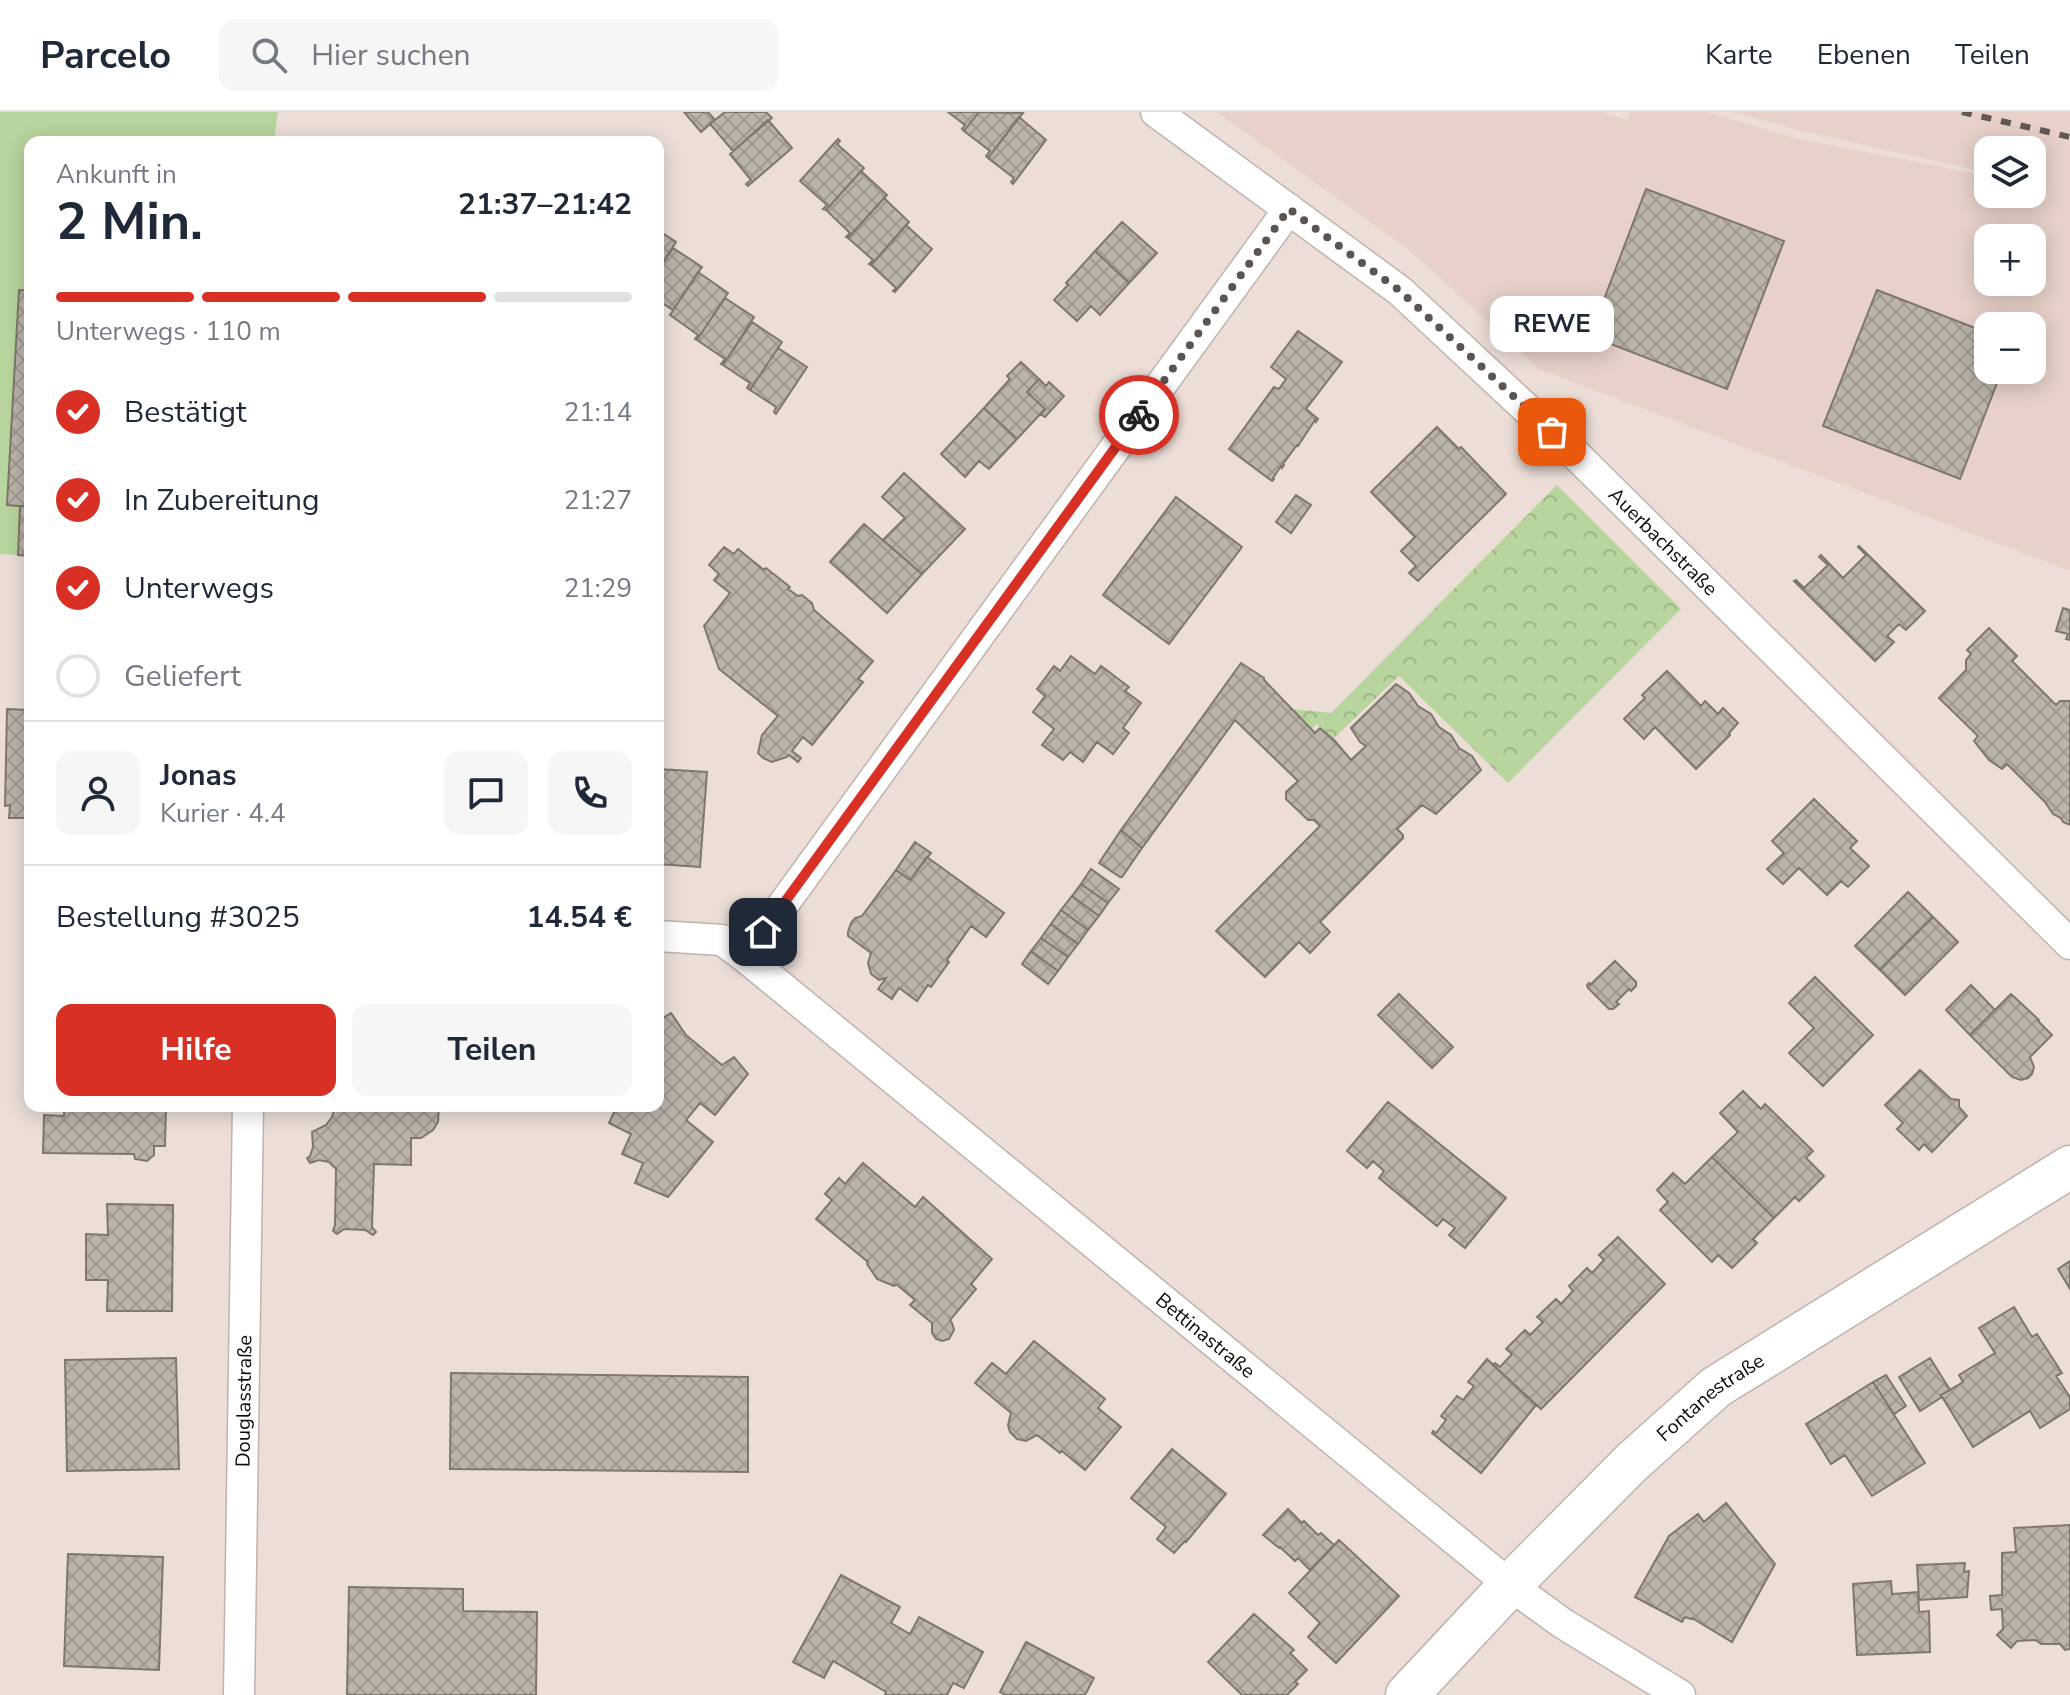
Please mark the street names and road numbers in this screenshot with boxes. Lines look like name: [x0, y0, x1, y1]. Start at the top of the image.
street label: Auerbachstraße: [1603, 481, 1724, 602]
street label: Bettinastraße: [1150, 1286, 1261, 1384]
street label: Douglasstraße: [229, 1335, 258, 1467]
street label: Fontanestraße: [1651, 1347, 1769, 1447]

